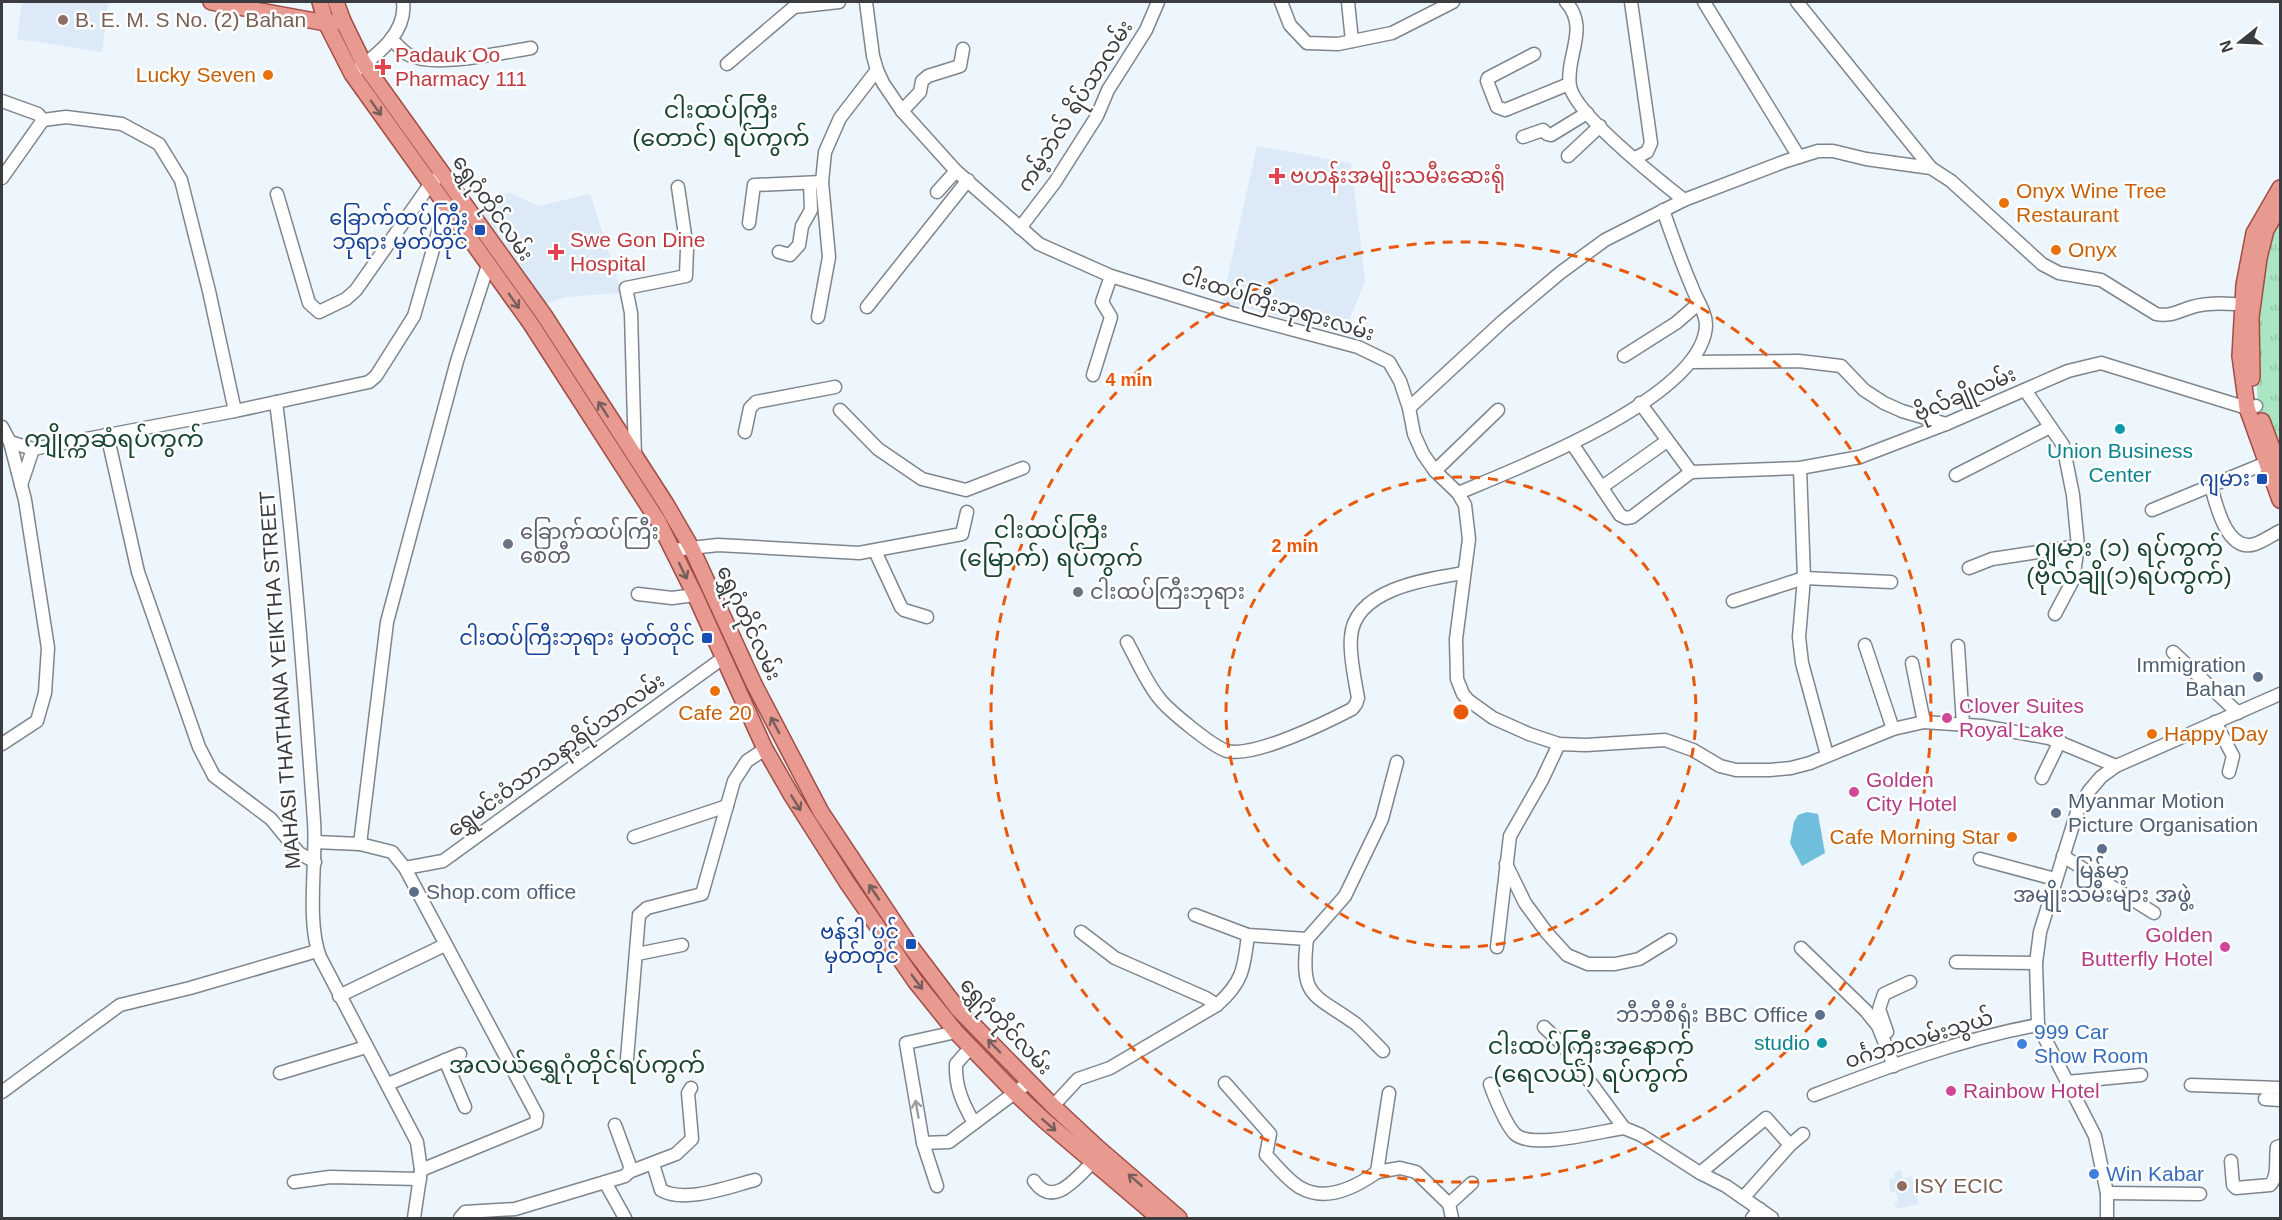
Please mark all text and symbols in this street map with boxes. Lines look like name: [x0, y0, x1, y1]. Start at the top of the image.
place label: B. E. M. S No. (2) Bahan: [75, 8, 306, 31]
north arrow: [2210, 12, 2270, 72]
marker: B. E. M. S No. (2) Bahan: [56, 13, 70, 27]
street label: ကမ့်ဘဲလ် ရိပ်သာလမ်း: [1009, 14, 1142, 199]
text: N: [2216, 38, 2236, 55]
place label: Padauk Oo Pharmacy 111: [395, 43, 527, 90]
marker: Padauk Oo Pharmacy 111: [376, 60, 390, 74]
place label: Lucky Seven: [136, 63, 256, 86]
marker: Lucky Seven: [261, 68, 275, 82]
district label: ငါးထပ်ကြီး (တောင်) ရပ်ကွက်: [632, 94, 810, 157]
one-way arrow: [370, 100, 382, 116]
street label: ရွှေဂုံတိုင်လမ်း: [444, 148, 542, 268]
place label: ဗဟန်းအမျိုးသမီးဆေးရုံ: [1290, 160, 1505, 194]
marker: ဗဟန်းအမျိုးသမီးဆေးရုံ: [1268, 167, 1286, 185]
place label: Onyx Wine Tree Restaurant: [2016, 179, 2167, 226]
marker: Onyx Wine Tree Restaurant: [1997, 196, 2011, 210]
place label: ခြောက်ထပ်ကြီး ဘုရား မှတ်တိုင်: [329, 202, 468, 259]
marker: ခြောက်ထပ်ကြီး ဘုရား မှတ်တိုင်: [473, 223, 487, 237]
place label: Swe Gon Dine Hospital: [570, 228, 705, 275]
place label: Onyx: [2068, 238, 2118, 261]
marker: Swe Gon Dine Hospital: [547, 243, 565, 261]
marker: Onyx: [2049, 243, 2063, 257]
street label: ငါးထပ်ကြီးဘုရားလမ်း: [1177, 260, 1378, 350]
one-way arrow: [508, 292, 520, 308]
street label: ဗိုလ်ချိုလမ်း: [1909, 358, 2022, 432]
text: 4 min: [1105, 370, 1153, 390]
one-way arrow: [597, 400, 610, 417]
marker: Union Business Center: [2113, 422, 2127, 436]
district label: ကျိုက္ကဆံရပ်ကွက်: [24, 423, 204, 458]
place label: Union Business Center: [2047, 439, 2193, 486]
place label: ဂျမား: [2200, 467, 2250, 497]
marker: ဂျမား: [2255, 472, 2269, 486]
street label: MAHASI THATHANA YEIKTHA STREET: [255, 490, 304, 870]
district label: ငါးထပ်ကြီး (မြောက်) ရပ်ကွက်: [959, 514, 1143, 577]
place label: ခြောက်ထပ်ကြီး စေတီ: [520, 516, 659, 567]
district label: ဂျမား (၁) ရပ်ကွက် (ဗိုလ်ချို(၁)ရပ်ကွက်): [2026, 532, 2232, 595]
text: 2 min: [1271, 536, 1319, 556]
marker: ခြောက်ထပ်ကြီး စေတီ: [501, 537, 515, 551]
street label: ရွှေဂုံတိုင်လမ်း: [707, 560, 790, 686]
one-way arrow: [678, 562, 690, 580]
place label: ငါးထပ်ကြီးဘုရား: [1090, 576, 1245, 609]
marker: ငါးထပ်ကြီးဘုရား: [1071, 585, 1085, 599]
place label: ငါးထပ်ကြီးဘုရား မှတ်တိုင်: [459, 622, 695, 655]
marker: ငါးထပ်ကြီးဘုရား မှတ်တိုင်: [700, 631, 714, 645]
place label: Immigration Bahan: [2136, 653, 2246, 700]
street label: ရွှေမင်းဝံသာသနာ့ရိပ်သာလမ်း: [441, 665, 672, 846]
marker: Immigration Bahan: [2251, 670, 2265, 684]
marker: Cafe 20: [708, 684, 722, 698]
place label: Clover Suites Royal Lake: [1959, 694, 2084, 741]
place label: Cafe 20: [678, 701, 752, 724]
centre of rings: [1451, 702, 1471, 722]
marker: Clover Suites Royal Lake: [1940, 711, 1954, 725]
one-way arrow: [769, 716, 780, 734]
place label: Happy Day: [2164, 722, 2268, 745]
marker: Happy Day: [2145, 727, 2159, 741]
place label: Golden City Hotel: [1866, 768, 1957, 815]
marker: Golden City Hotel: [1847, 785, 1861, 799]
place label: Myanmar Motion Picture Organisation: [2068, 789, 2258, 836]
one-way arrow: [791, 794, 803, 811]
marker: Myanmar Motion Picture Organisation: [2049, 806, 2063, 820]
place label: Cafe Morning Star: [1830, 825, 2000, 848]
marker: Cafe Morning Star: [2005, 830, 2019, 844]
marker: မြန်မာ့ အမျိုးသမီးများ အဖွဲ့: [2095, 842, 2109, 856]
place label: မြန်မာ့ အမျိုးသမီးများ အဖွဲ့: [2013, 855, 2194, 913]
place label: Shop.com office: [426, 880, 576, 903]
marker: Shop.com office: [407, 885, 421, 899]
one-way arrow: [868, 885, 880, 901]
place label: ဗန်ဒါ ပင် မှတ်တိုင်: [820, 916, 899, 973]
place label: Golden Butterfly Hotel: [2081, 923, 2213, 970]
marker: ဗန်ဒါ ပင် မှတ်တိုင်: [904, 937, 918, 951]
marker: Golden Butterfly Hotel: [2218, 940, 2232, 954]
street label: ရွှေဂုံတိုင်လမ်း: [951, 970, 1060, 1083]
one-way arrow: [910, 974, 923, 990]
place label: ဘီဘီစီရုံး BBC Office: [1616, 999, 1808, 1032]
street label: ဝင်္ဂဘာလမ်းသွယ်: [1841, 1001, 1997, 1077]
marker: ဘီဘီစီရုံး BBC Office: [1813, 1008, 1827, 1022]
place label: 999 Car Show Room: [2034, 1020, 2148, 1067]
district label: ငါးထပ်ကြီးအနောက် (ရေလယ်) ရပ်ကွက်: [1488, 1030, 1694, 1093]
place label: studio: [1754, 1031, 1810, 1054]
marker: studio: [1815, 1036, 1829, 1050]
marker: 999 Car Show Room: [2015, 1037, 2029, 1051]
one-way arrow: [987, 1038, 1001, 1053]
district label: အလယ်ရွှေဂုံတိုင်ရပ်ကွက်: [449, 1049, 705, 1084]
place label: Rainbow Hotel: [1963, 1079, 2100, 1102]
marker: Rainbow Hotel: [1944, 1084, 1958, 1098]
one-way arrow: [911, 1100, 922, 1119]
one-way arrow: [1041, 1118, 1056, 1132]
place label: Win Kabar: [2106, 1162, 2204, 1185]
marker: Win Kabar: [2087, 1167, 2101, 1181]
one-way arrow: [1128, 1173, 1143, 1187]
place label: ISY ECIC: [1914, 1174, 2003, 1197]
marker: ISY ECIC: [1895, 1179, 1909, 1193]

